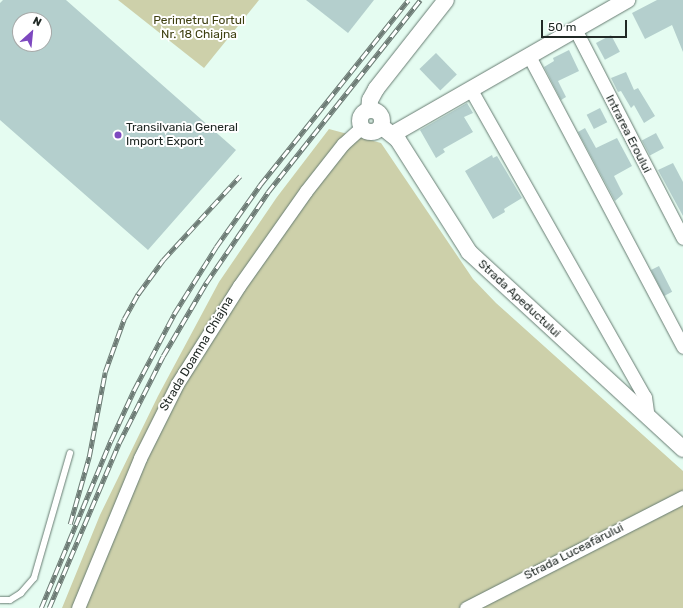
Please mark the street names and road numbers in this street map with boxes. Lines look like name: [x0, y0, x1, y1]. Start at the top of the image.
street label: Intrarea Eroului: [602, 92, 654, 176]
street label: Strada Apeductului: [475, 257, 563, 341]
street label: Strada Doamna Chiajna: [157, 294, 237, 414]
street label: Strada Luceafărului: [522, 521, 626, 583]

